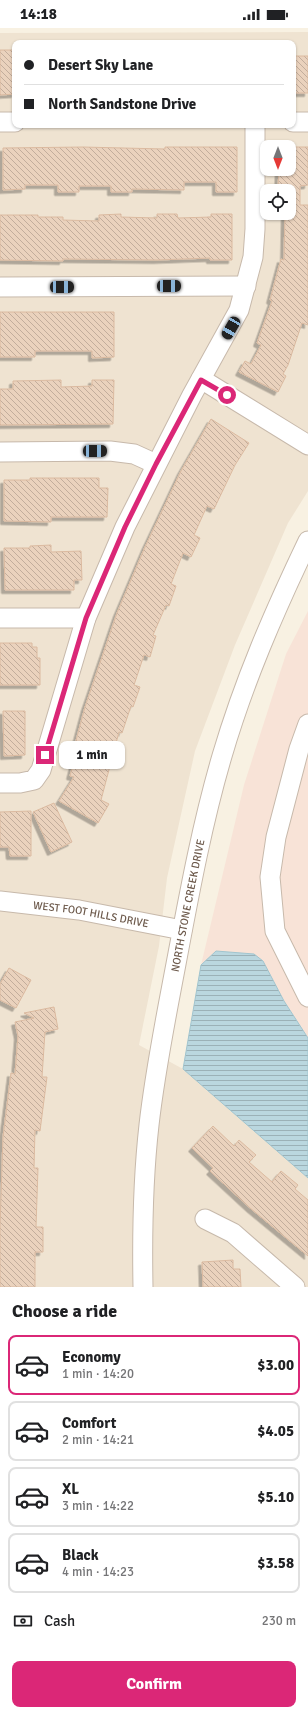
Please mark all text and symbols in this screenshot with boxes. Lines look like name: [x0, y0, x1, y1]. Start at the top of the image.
text: 14:18: [20, 5, 57, 23]
text: Desert Sky Lane: [48, 56, 153, 74]
text: North Sandstone Drive: [48, 95, 196, 113]
north arrow: [260, 140, 296, 176]
map controls: [260, 140, 296, 220]
button: locate: [260, 184, 296, 220]
car: [157, 280, 181, 292]
car: [50, 281, 74, 293]
car: [220, 315, 242, 341]
route start: [218, 386, 236, 404]
car: [83, 445, 107, 457]
callout: 1 min: [59, 741, 125, 769]
route end: [36, 746, 54, 764]
text: 1 min: [76, 747, 108, 763]
street label: NORTH STONE CREEK DRIVE: [169, 838, 208, 973]
street label: WEST FOOT HILLS DRIVE: [32, 899, 150, 930]
text: Choose a ride: [12, 1300, 117, 1322]
icon: car: [14, 1347, 50, 1383]
text: Economy: [62, 1348, 121, 1366]
text: $3.00: [257, 1356, 294, 1374]
text: 1 min · 14:20: [62, 1366, 134, 1382]
icon: car: [14, 1413, 50, 1449]
text: Comfort: [62, 1414, 116, 1432]
text: $4.05: [257, 1422, 294, 1440]
text: 2 min · 14:21: [62, 1432, 134, 1448]
icon: car: [14, 1479, 50, 1515]
text: XL: [62, 1480, 79, 1498]
text: $5.10: [257, 1488, 294, 1506]
text: 3 min · 14:22: [62, 1498, 134, 1514]
icon: car: [14, 1545, 50, 1581]
text: Black: [62, 1546, 99, 1564]
text: $3.58: [257, 1554, 294, 1572]
text: 4 min · 14:23: [62, 1564, 134, 1580]
icon: cash: [12, 1610, 34, 1632]
text: Cash: [44, 1612, 75, 1630]
text: 230 m: [262, 1613, 296, 1629]
button: Confirm: [12, 1661, 296, 1707]

